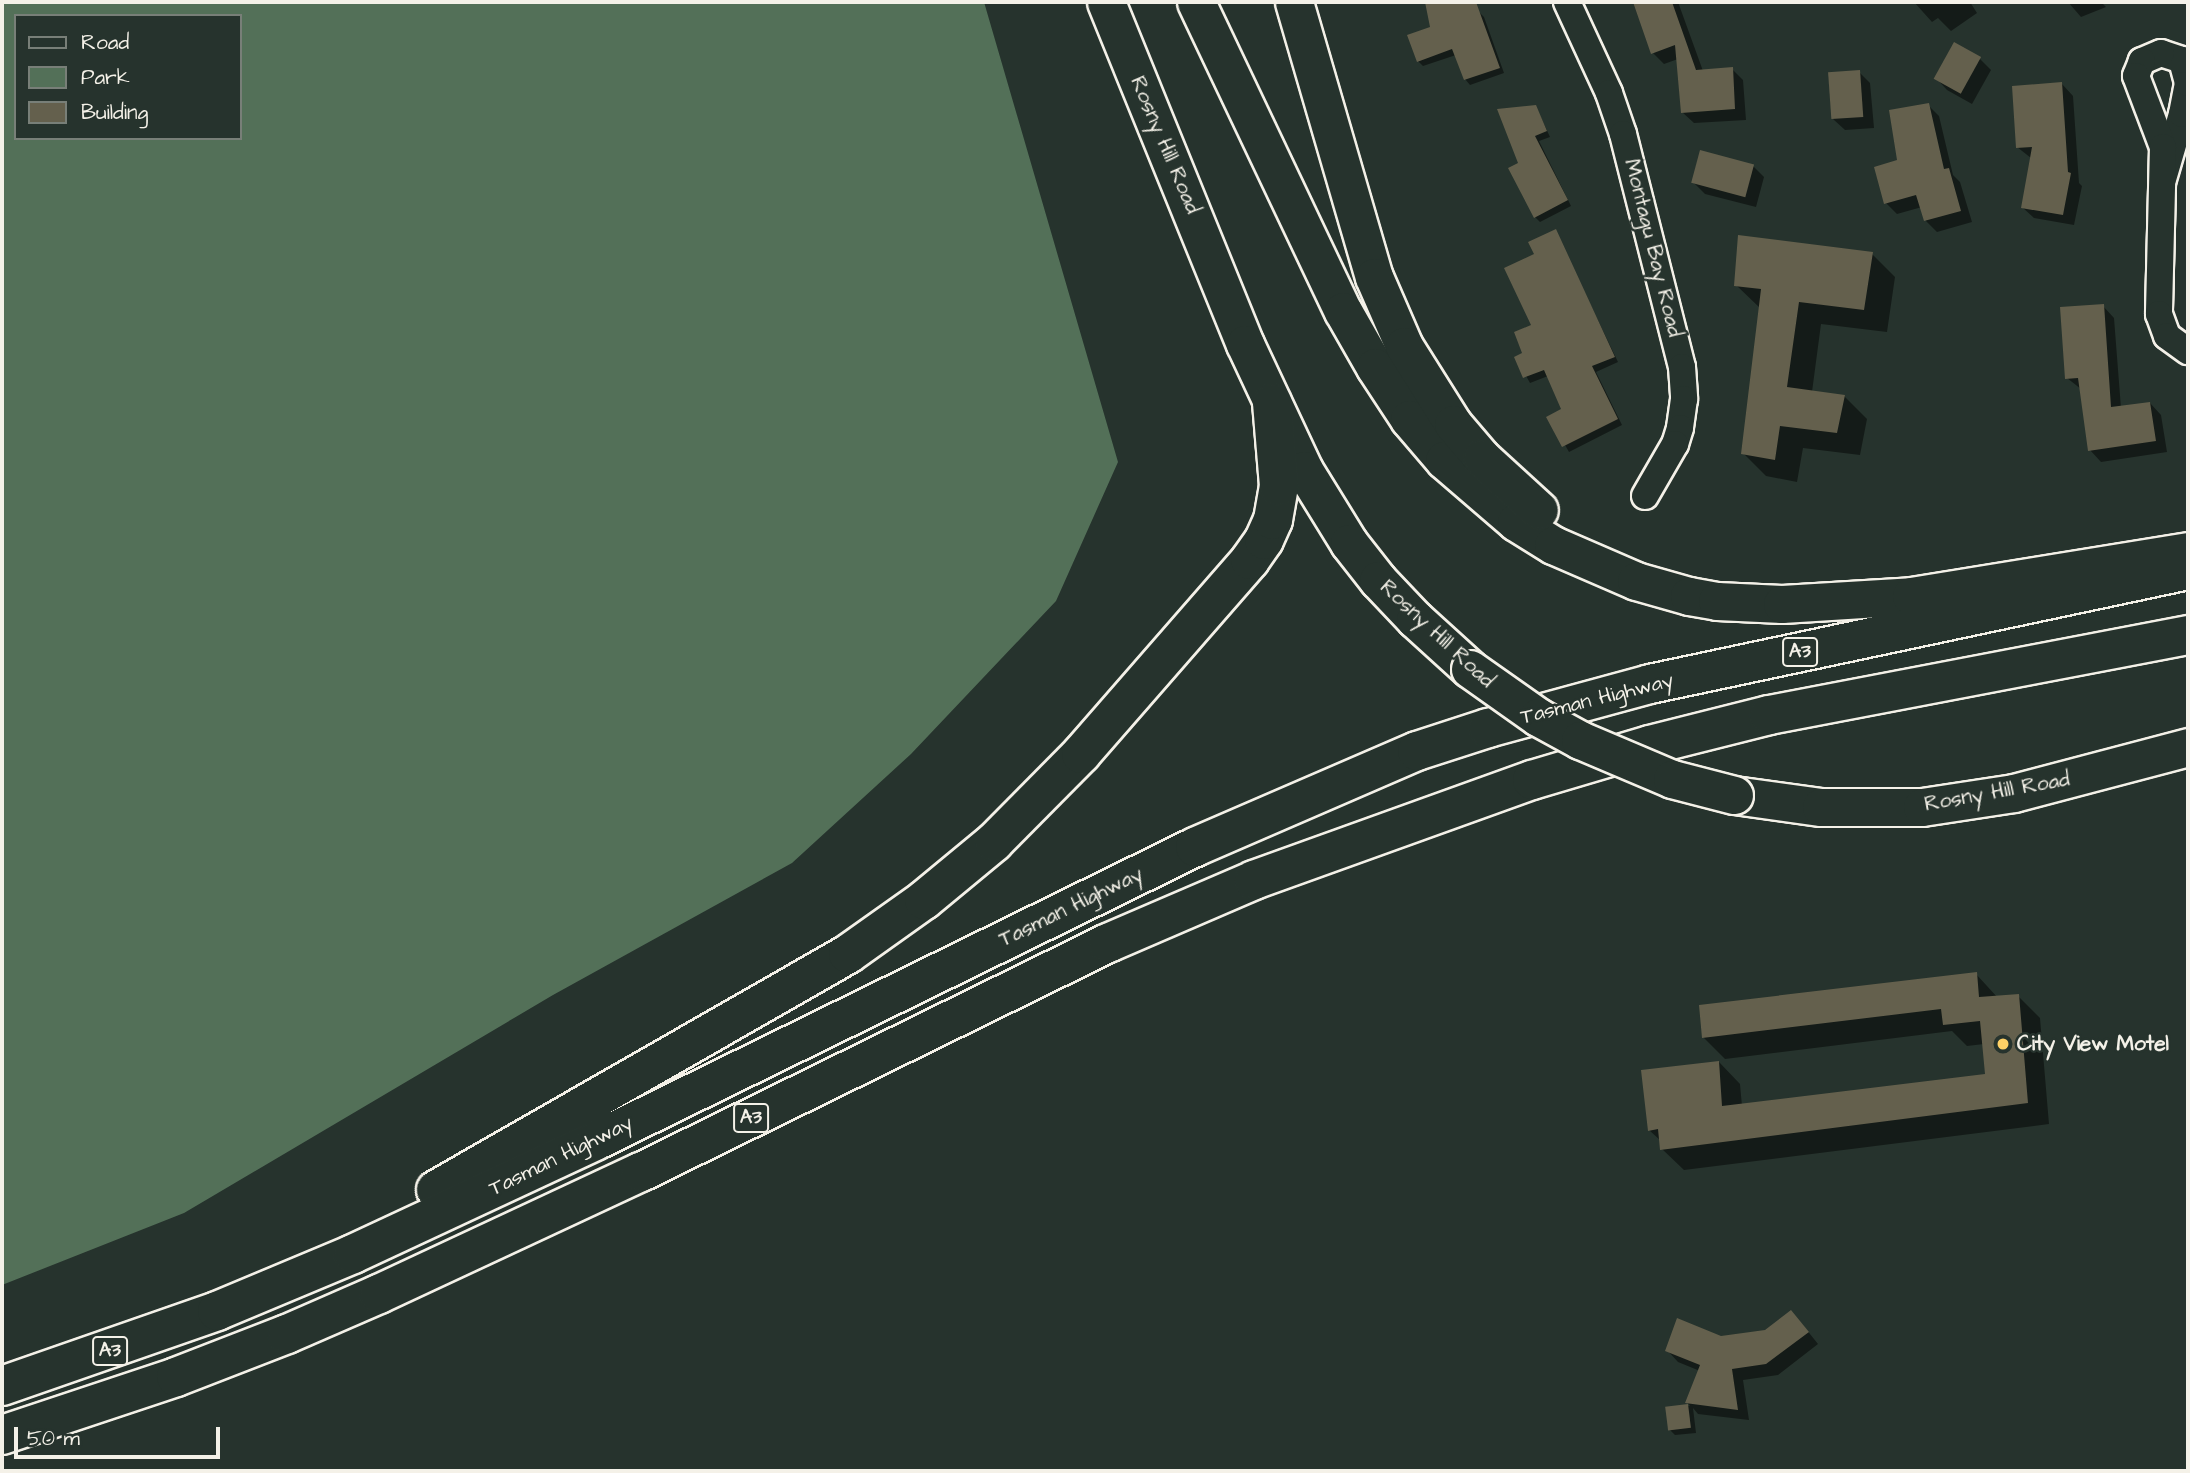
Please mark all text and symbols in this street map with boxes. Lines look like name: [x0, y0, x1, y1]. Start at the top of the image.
legend: [14, 14, 242, 140]
text: Road: [81, 28, 129, 57]
text: Park: [81, 63, 130, 92]
street label: Rosny Hill Road: [1125, 72, 1205, 218]
text: Building: [81, 98, 148, 127]
street label: Montagu Bay Road: [1619, 156, 1687, 340]
street label: Rosny Hill Road: [1375, 575, 1499, 693]
road number: A3: [1781, 636, 1819, 667]
street label: Tasman Highway: [1518, 668, 1676, 730]
street label: Rosny Hill Road: [1922, 767, 2072, 817]
street label: Tasman Highway: [995, 861, 1147, 953]
place label: City View Motel: [2017, 1031, 2169, 1057]
marker: City View Motel: [1995, 1036, 2011, 1052]
road number: A3: [732, 1102, 770, 1134]
street label: Tasman Highway: [485, 1110, 637, 1202]
road number: A3: [91, 1336, 129, 1366]
scale bar: [18, 1414, 224, 1458]
text: 50 m: [27, 1424, 80, 1453]

